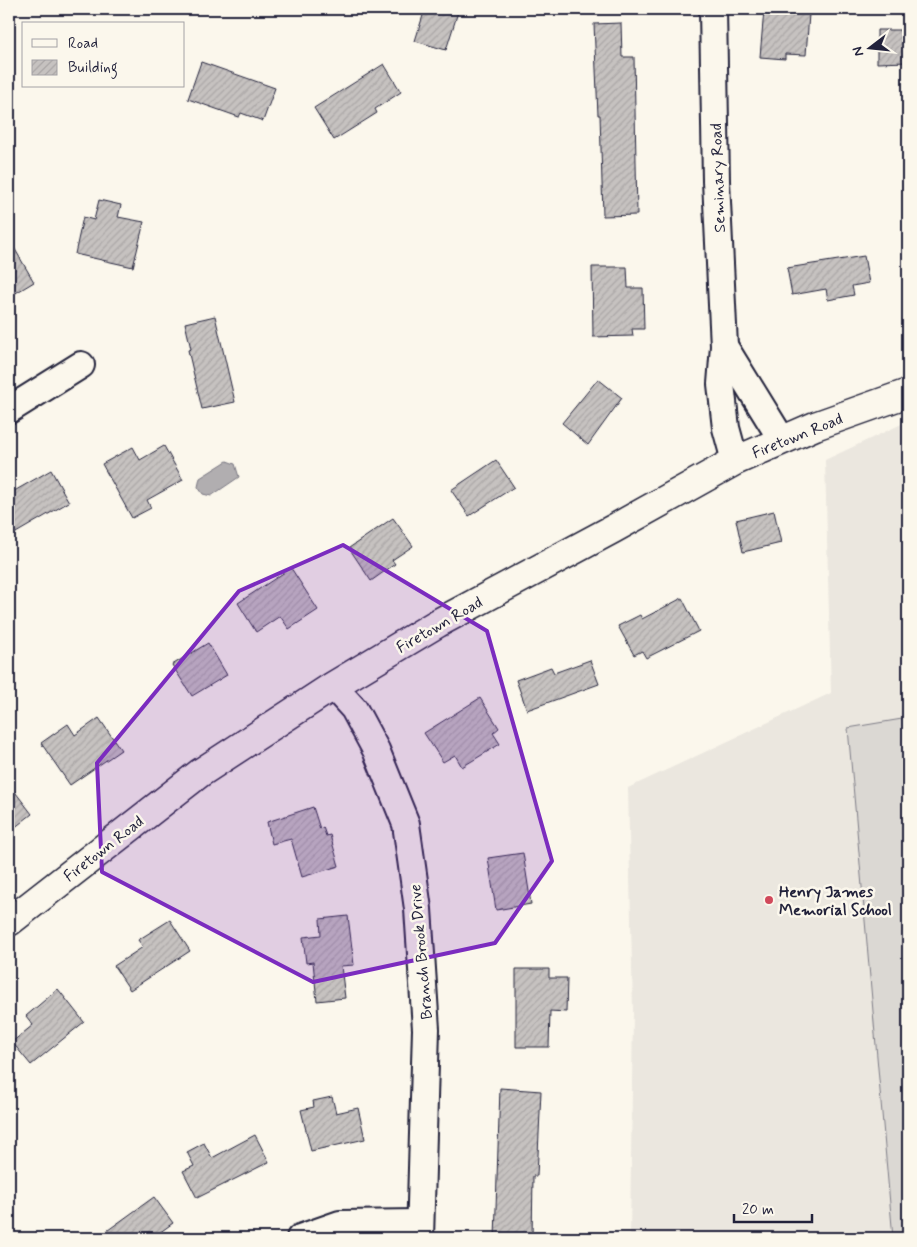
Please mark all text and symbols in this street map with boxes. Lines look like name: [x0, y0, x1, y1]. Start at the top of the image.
legend: [22, 22, 185, 88]
north arrow: [844, 22, 894, 72]
text: Road: [68, 34, 98, 54]
text: N: [849, 44, 868, 58]
text: Building: [68, 58, 118, 79]
street label: Seminary Road: [706, 123, 731, 233]
street label: Firetown Road: [749, 409, 846, 464]
street label: Firetown Road: [393, 592, 487, 658]
street label: Firetown Road: [60, 811, 148, 887]
place label: Henry James Memorial School: [779, 882, 892, 921]
street label: Branch Brook Drive: [405, 883, 438, 1020]
marker: Henry James Memorial School: [763, 894, 775, 906]
scale bar: [734, 1192, 812, 1224]
text: 20 m: [742, 1200, 774, 1220]

